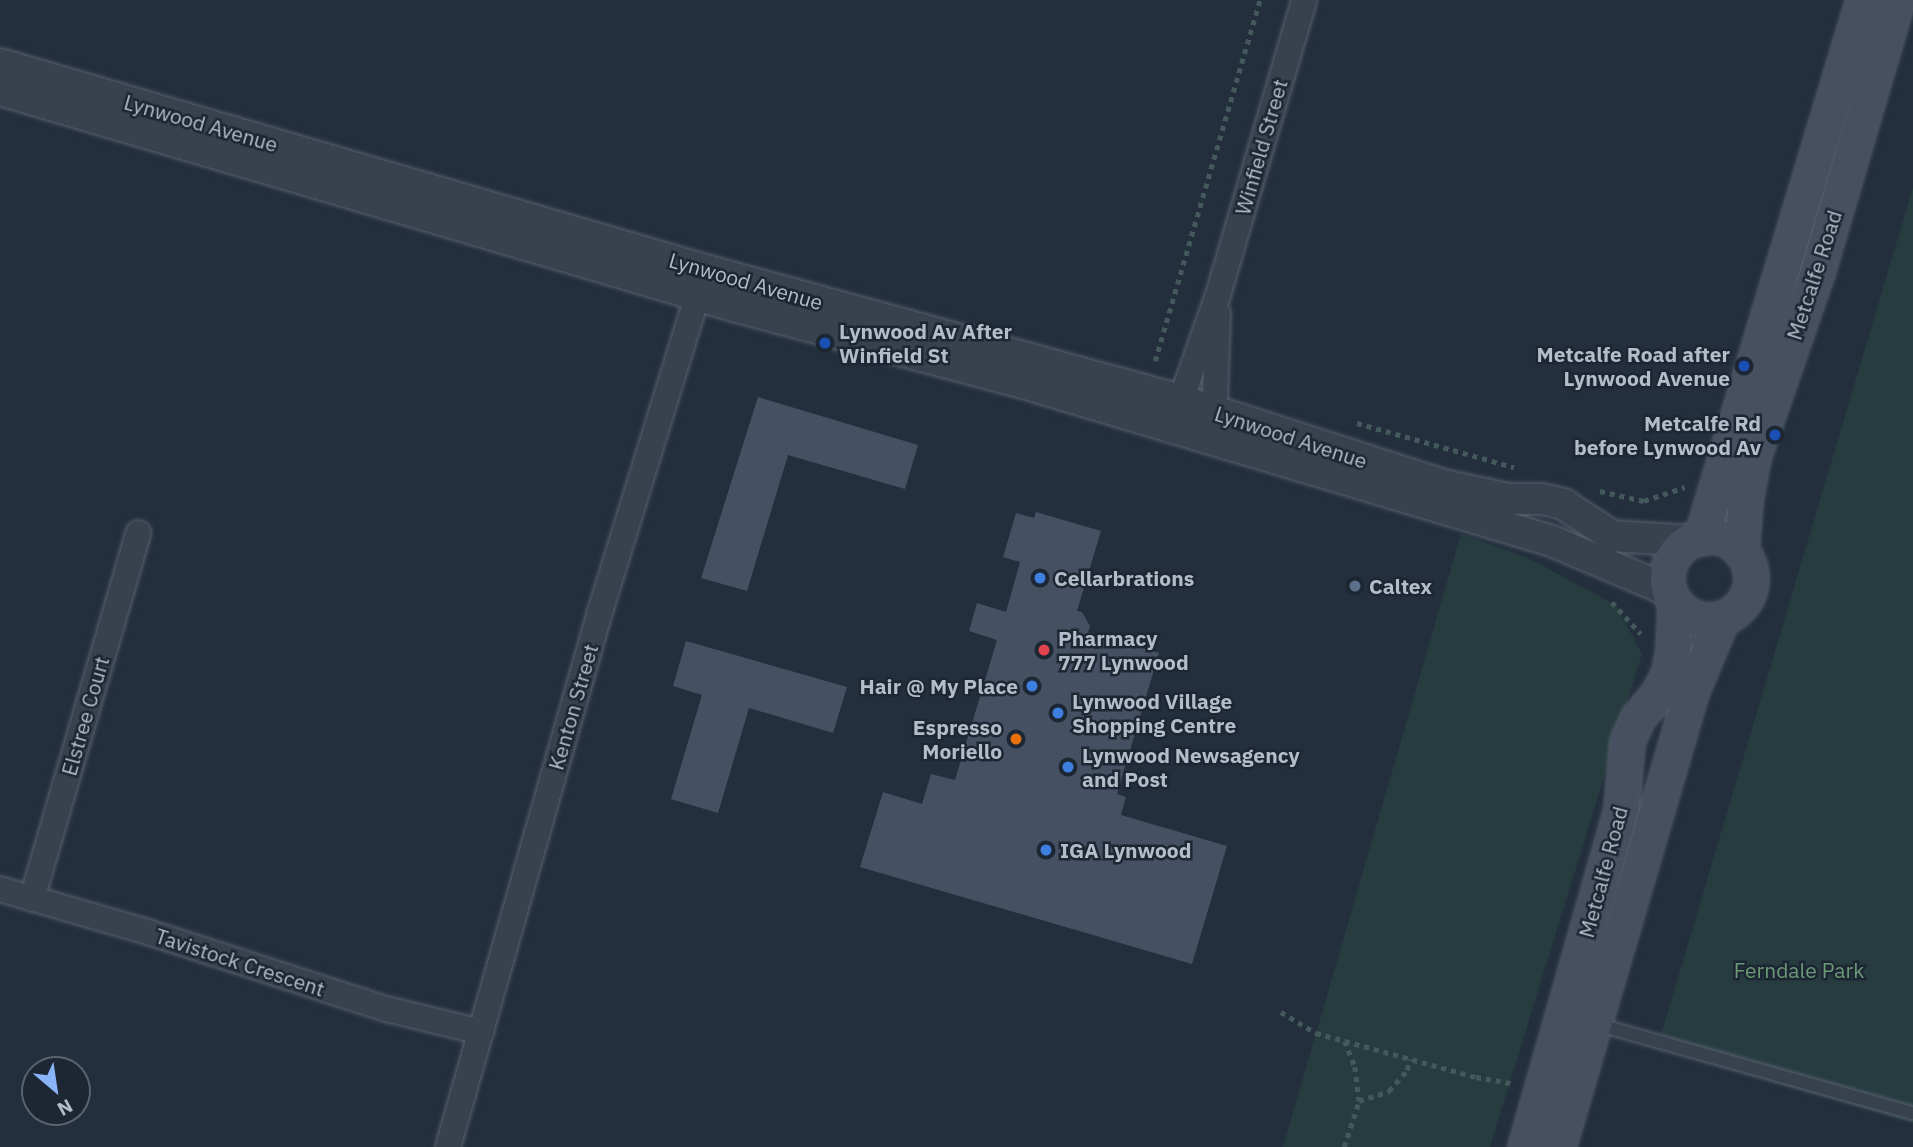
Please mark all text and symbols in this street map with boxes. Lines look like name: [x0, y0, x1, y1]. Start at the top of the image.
street label: Winfield Street: [1230, 76, 1292, 218]
street label: Lynwood Avenue: [121, 89, 281, 157]
street label: Metcalfe Road: [1781, 207, 1847, 343]
street label: Lynwood Avenue: [666, 247, 826, 315]
place label: Lynwood Av After Winfield St: [839, 318, 1012, 368]
marker: Lynwood Av After Winfield St: [817, 335, 833, 351]
place label: Metcalfe Road after Lynwood Avenue: [1536, 341, 1730, 391]
marker: Metcalfe Road after Lynwood Avenue: [1736, 358, 1752, 374]
street label: Lynwood Avenue: [1212, 400, 1370, 474]
place label: Metcalfe Rd before Lynwood Av: [1574, 410, 1761, 460]
marker: Metcalfe Rd before Lynwood Av: [1767, 427, 1783, 443]
place label: Cellarbrations: [1054, 565, 1194, 591]
marker: Cellarbrations: [1032, 570, 1048, 586]
place label: Caltex: [1369, 573, 1432, 599]
marker: Caltex: [1347, 578, 1363, 594]
place label: Pharmacy 777 Lynwood: [1058, 625, 1189, 675]
street label: Kenton Street: [543, 641, 603, 773]
marker: Pharmacy 777 Lynwood: [1036, 642, 1052, 658]
street label: Elstree Court: [56, 653, 114, 779]
place label: Hair @ My Place: [859, 673, 1018, 699]
marker: Hair @ My Place: [1024, 678, 1040, 694]
place label: Lynwood Village Shopping Centre: [1072, 688, 1236, 738]
marker: Lynwood Village Shopping Centre: [1050, 705, 1066, 721]
place label: Espresso Moriello: [913, 714, 1002, 764]
marker: Espresso Moriello: [1008, 731, 1024, 747]
place label: Lynwood Newsagency and Post: [1082, 742, 1300, 792]
marker: Lynwood Newsagency and Post: [1060, 759, 1076, 775]
street label: Metcalfe Road: [1573, 804, 1633, 940]
place label: IGA Lynwood: [1060, 837, 1191, 863]
marker: IGA Lynwood: [1038, 842, 1054, 858]
street label: Tavistock Crescent: [152, 923, 328, 1001]
park label: Ferndale Park: [1734, 957, 1864, 983]
north arrow: [21, 1056, 91, 1126]
text: N: [53, 1094, 77, 1121]

